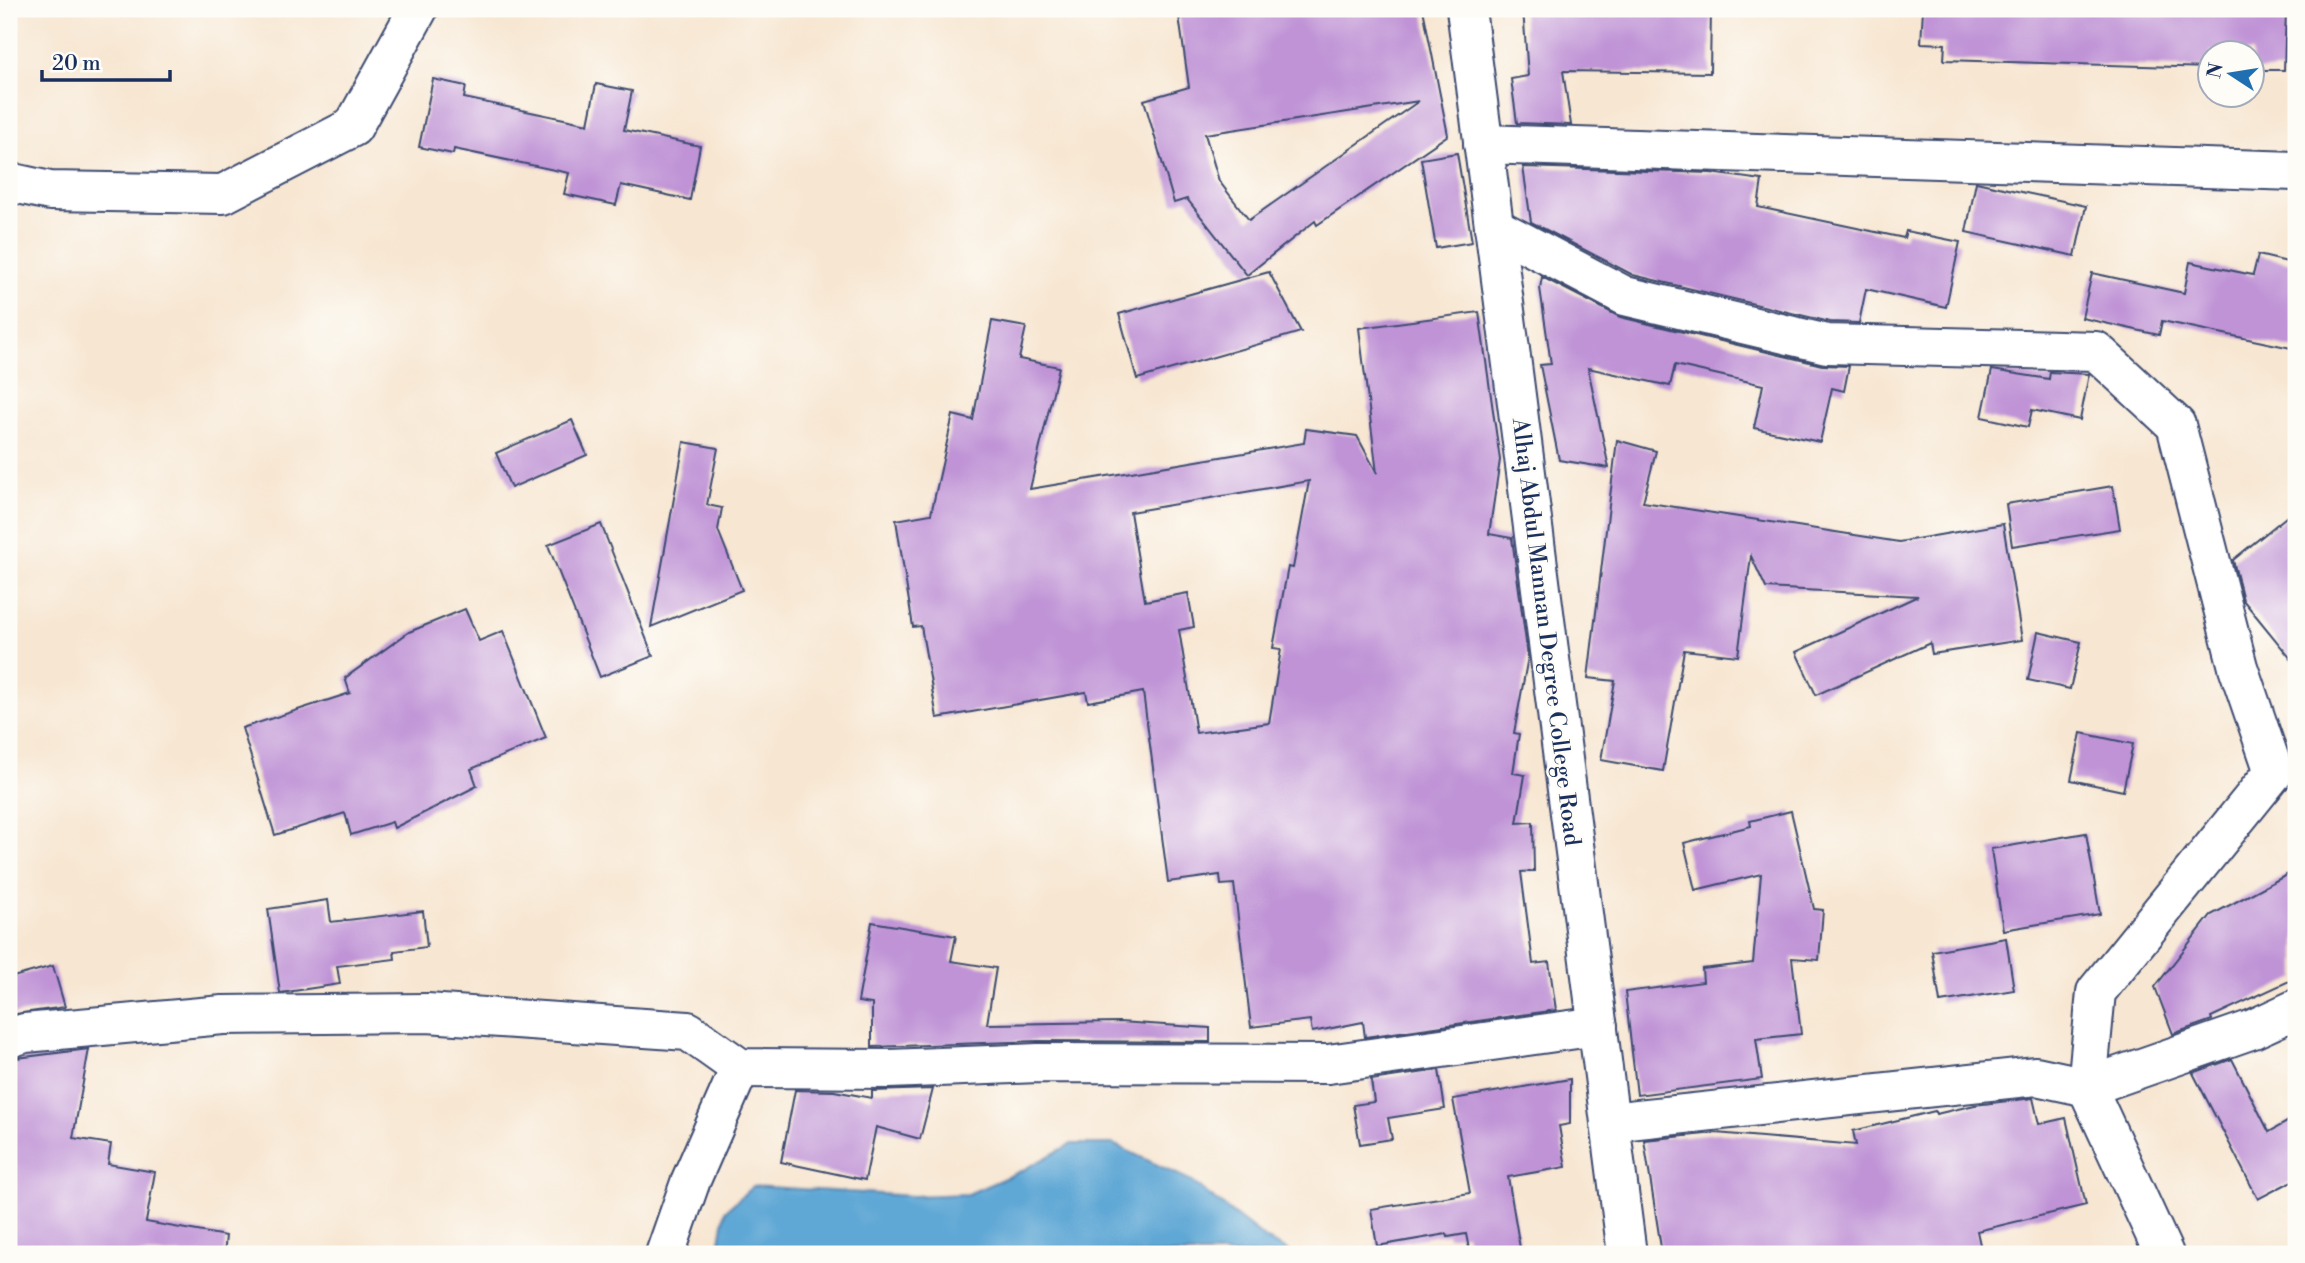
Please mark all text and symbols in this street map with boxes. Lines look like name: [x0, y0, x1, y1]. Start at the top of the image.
scale bar: [42, 38, 170, 82]
north arrow: [2196, 38, 2266, 108]
text: 20 m: [52, 51, 101, 77]
text: N: [2202, 61, 2229, 81]
street label: Alhaj Abdul Mannan Degree College Road: [1506, 416, 1586, 847]

